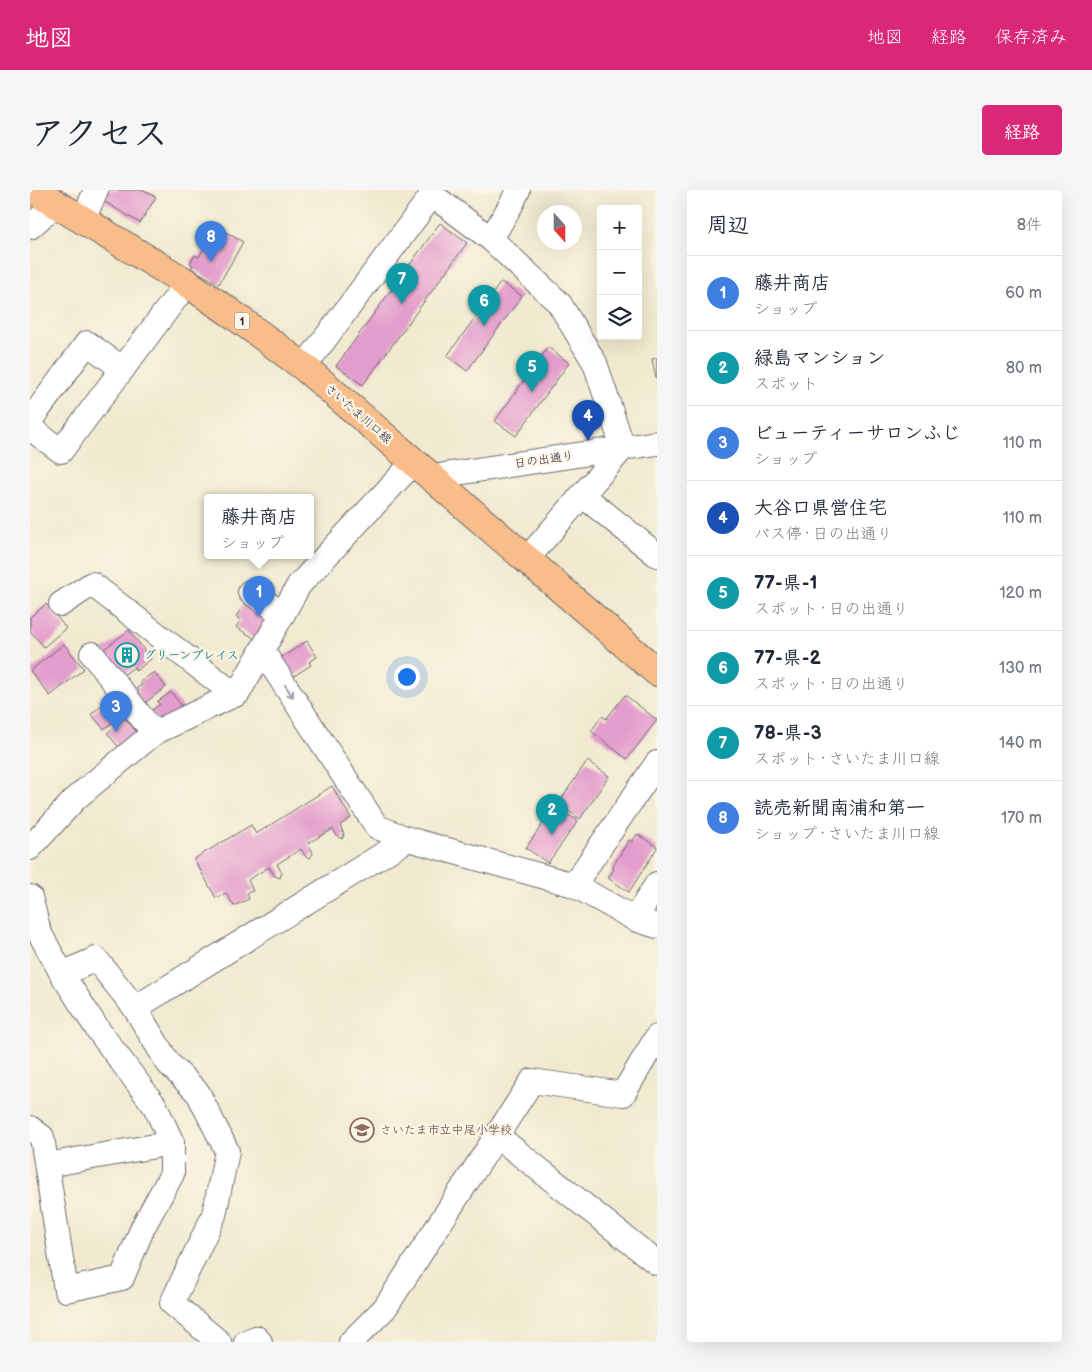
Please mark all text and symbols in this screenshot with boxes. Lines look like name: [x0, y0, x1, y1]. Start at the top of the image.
text: 地図: [25, 24, 73, 53]
text: 地図: [867, 27, 903, 48]
text: 経路: [931, 27, 967, 48]
text: 保存済み: [995, 27, 1067, 48]
button: 経路: [982, 105, 1062, 155]
text: アクセス: [30, 113, 168, 156]
north arrow: [537, 205, 582, 250]
map controls: [597, 205, 642, 340]
button: +: [597, 205, 642, 250]
text: 周辺: [707, 213, 749, 238]
text: 8件: [1017, 216, 1042, 235]
pin: 8: [195, 221, 227, 262]
button: −: [597, 250, 642, 295]
pin: 7: [386, 263, 418, 304]
text: 藤井商店: [754, 272, 830, 295]
text: 1: [720, 284, 726, 303]
text: 60 m: [1005, 284, 1042, 303]
pin: 6: [468, 285, 500, 326]
button: layers: [597, 295, 642, 340]
text: ショップ: [754, 300, 817, 319]
road number: 1: [234, 312, 250, 330]
text: 緑島マンション: [754, 347, 885, 370]
pin: 5: [516, 351, 548, 392]
text: 2: [718, 359, 728, 378]
text: 80 m: [1006, 359, 1042, 378]
text: スポット: [754, 375, 818, 394]
street label: さいたま川口線: [322, 381, 394, 447]
pin: 4: [572, 400, 604, 441]
text: ビューティーサロンふじ: [754, 422, 961, 445]
text: 3: [718, 434, 728, 453]
text: 110 m: [1003, 434, 1042, 453]
street label: 日の出通り: [513, 448, 575, 472]
text: ショップ: [754, 450, 817, 469]
popup: [204, 494, 314, 559]
text: 大谷口県営住宅: [754, 497, 887, 520]
text: 藤井商店: [221, 506, 297, 529]
text: 4: [718, 509, 728, 528]
text: 110 m: [1003, 509, 1042, 528]
text: バス停 · 日の出通り: [754, 525, 892, 544]
text: ショップ: [221, 534, 284, 553]
text: 77-県-1: [754, 572, 818, 595]
pin: 1: [243, 576, 275, 617]
text: 5: [718, 584, 728, 603]
text: 120 m: [999, 584, 1042, 603]
text: スポット · 日の出通り: [754, 600, 908, 619]
building icon: グリーンプレイス: [114, 642, 140, 668]
text: 77-県-2: [754, 647, 821, 670]
place label: グリーンプレイス: [144, 648, 239, 663]
text: 6: [718, 659, 728, 678]
text: 130 m: [999, 659, 1042, 678]
your location: [394, 664, 420, 690]
text: スポット · 日の出通り: [754, 675, 908, 694]
one-way arrow: [284, 684, 294, 698]
pin: 3: [100, 691, 132, 732]
text: 78-県-3: [754, 722, 822, 745]
text: 7: [719, 734, 727, 753]
text: 140 m: [999, 734, 1042, 753]
text: スポット · さいたま川口線: [754, 750, 940, 769]
pin: 2: [536, 794, 568, 835]
text: 読売新聞南浦和第一: [754, 797, 925, 820]
text: 8: [718, 809, 728, 828]
text: 170 m: [1001, 809, 1042, 828]
text: ショップ · さいたま川口線: [754, 825, 939, 844]
school or university icon: さいたま市立中尾小学校: [349, 1117, 375, 1143]
place label: さいたま市立中尾小学校: [380, 1123, 512, 1138]

